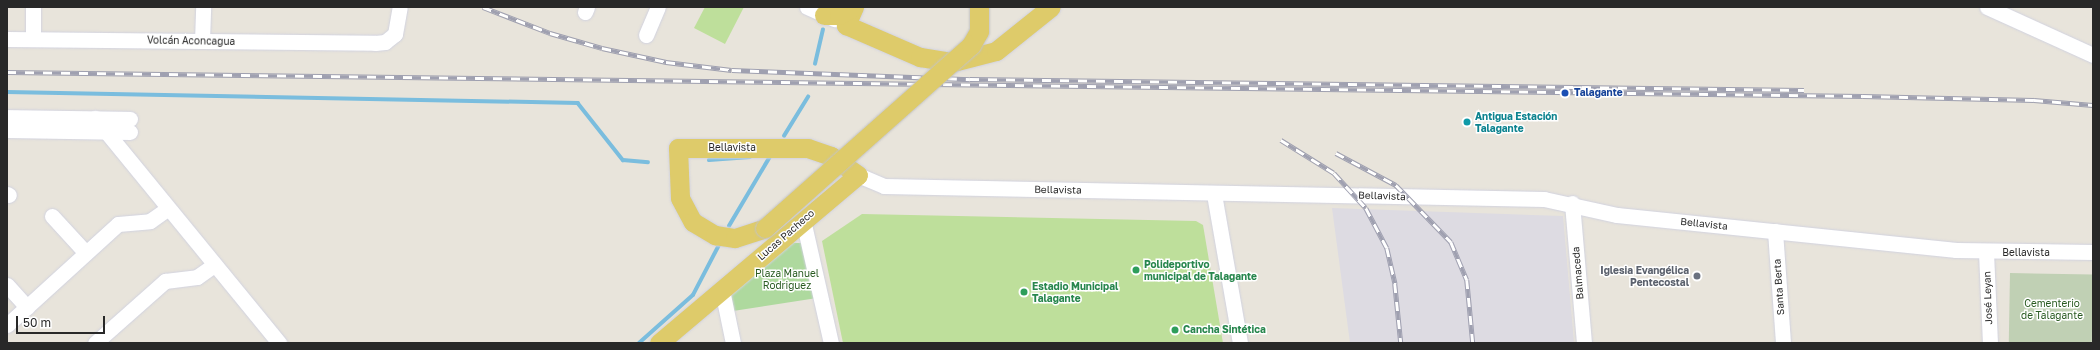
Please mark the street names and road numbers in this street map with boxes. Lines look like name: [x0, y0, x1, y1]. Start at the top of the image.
street label: Volcán Aconcagua: [147, 34, 235, 48]
street label: Bellavista: [708, 142, 756, 154]
street label: Bellavista: [1034, 184, 1082, 196]
street label: Bellavista: [1358, 189, 1406, 203]
street label: Lucas Pacheco: [755, 207, 817, 263]
street label: Bellavista: [1680, 216, 1728, 232]
street label: Balmaceda: [1570, 246, 1586, 300]
street label: Bellavista: [2002, 247, 2050, 259]
street label: Santa Berta: [1771, 258, 1787, 316]
street label: José Leyan: [1981, 271, 1995, 325]

